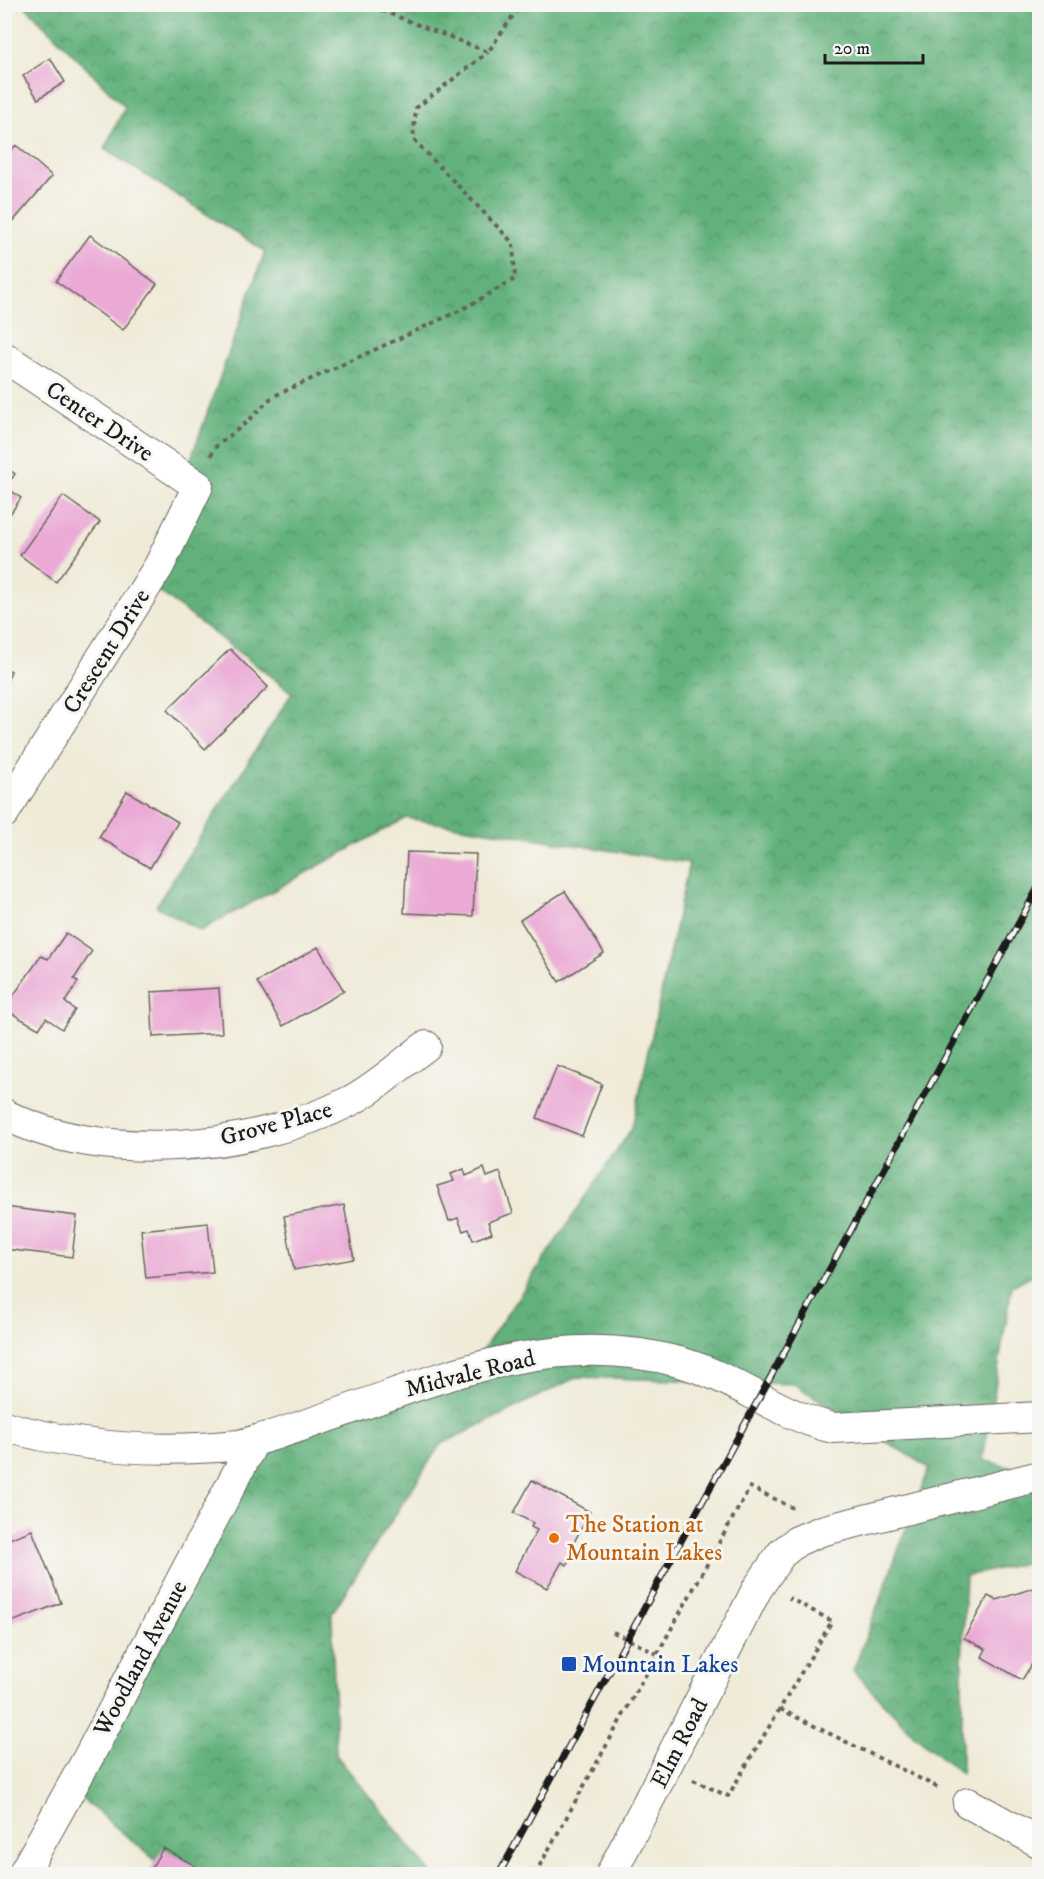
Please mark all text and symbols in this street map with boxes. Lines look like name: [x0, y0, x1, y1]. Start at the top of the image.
scale bar: [825, 27, 922, 65]
text: 20 m: [834, 38, 870, 60]
street label: Center Drive: [40, 375, 159, 469]
street label: Crescent Drive: [57, 583, 157, 720]
street label: Grove Place: [217, 1095, 335, 1153]
street label: Midvale Road: [402, 1343, 538, 1405]
place label: The Station at Mountain Lakes: [566, 1510, 722, 1568]
marker: The Station at Mountain Lakes: [547, 1531, 561, 1545]
street label: Woodland Avenue: [87, 1575, 195, 1742]
place label: Mountain Lakes: [582, 1650, 738, 1680]
marker: Mountain Lakes: [560, 1655, 578, 1673]
street label: Elm Road: [644, 1693, 715, 1794]

